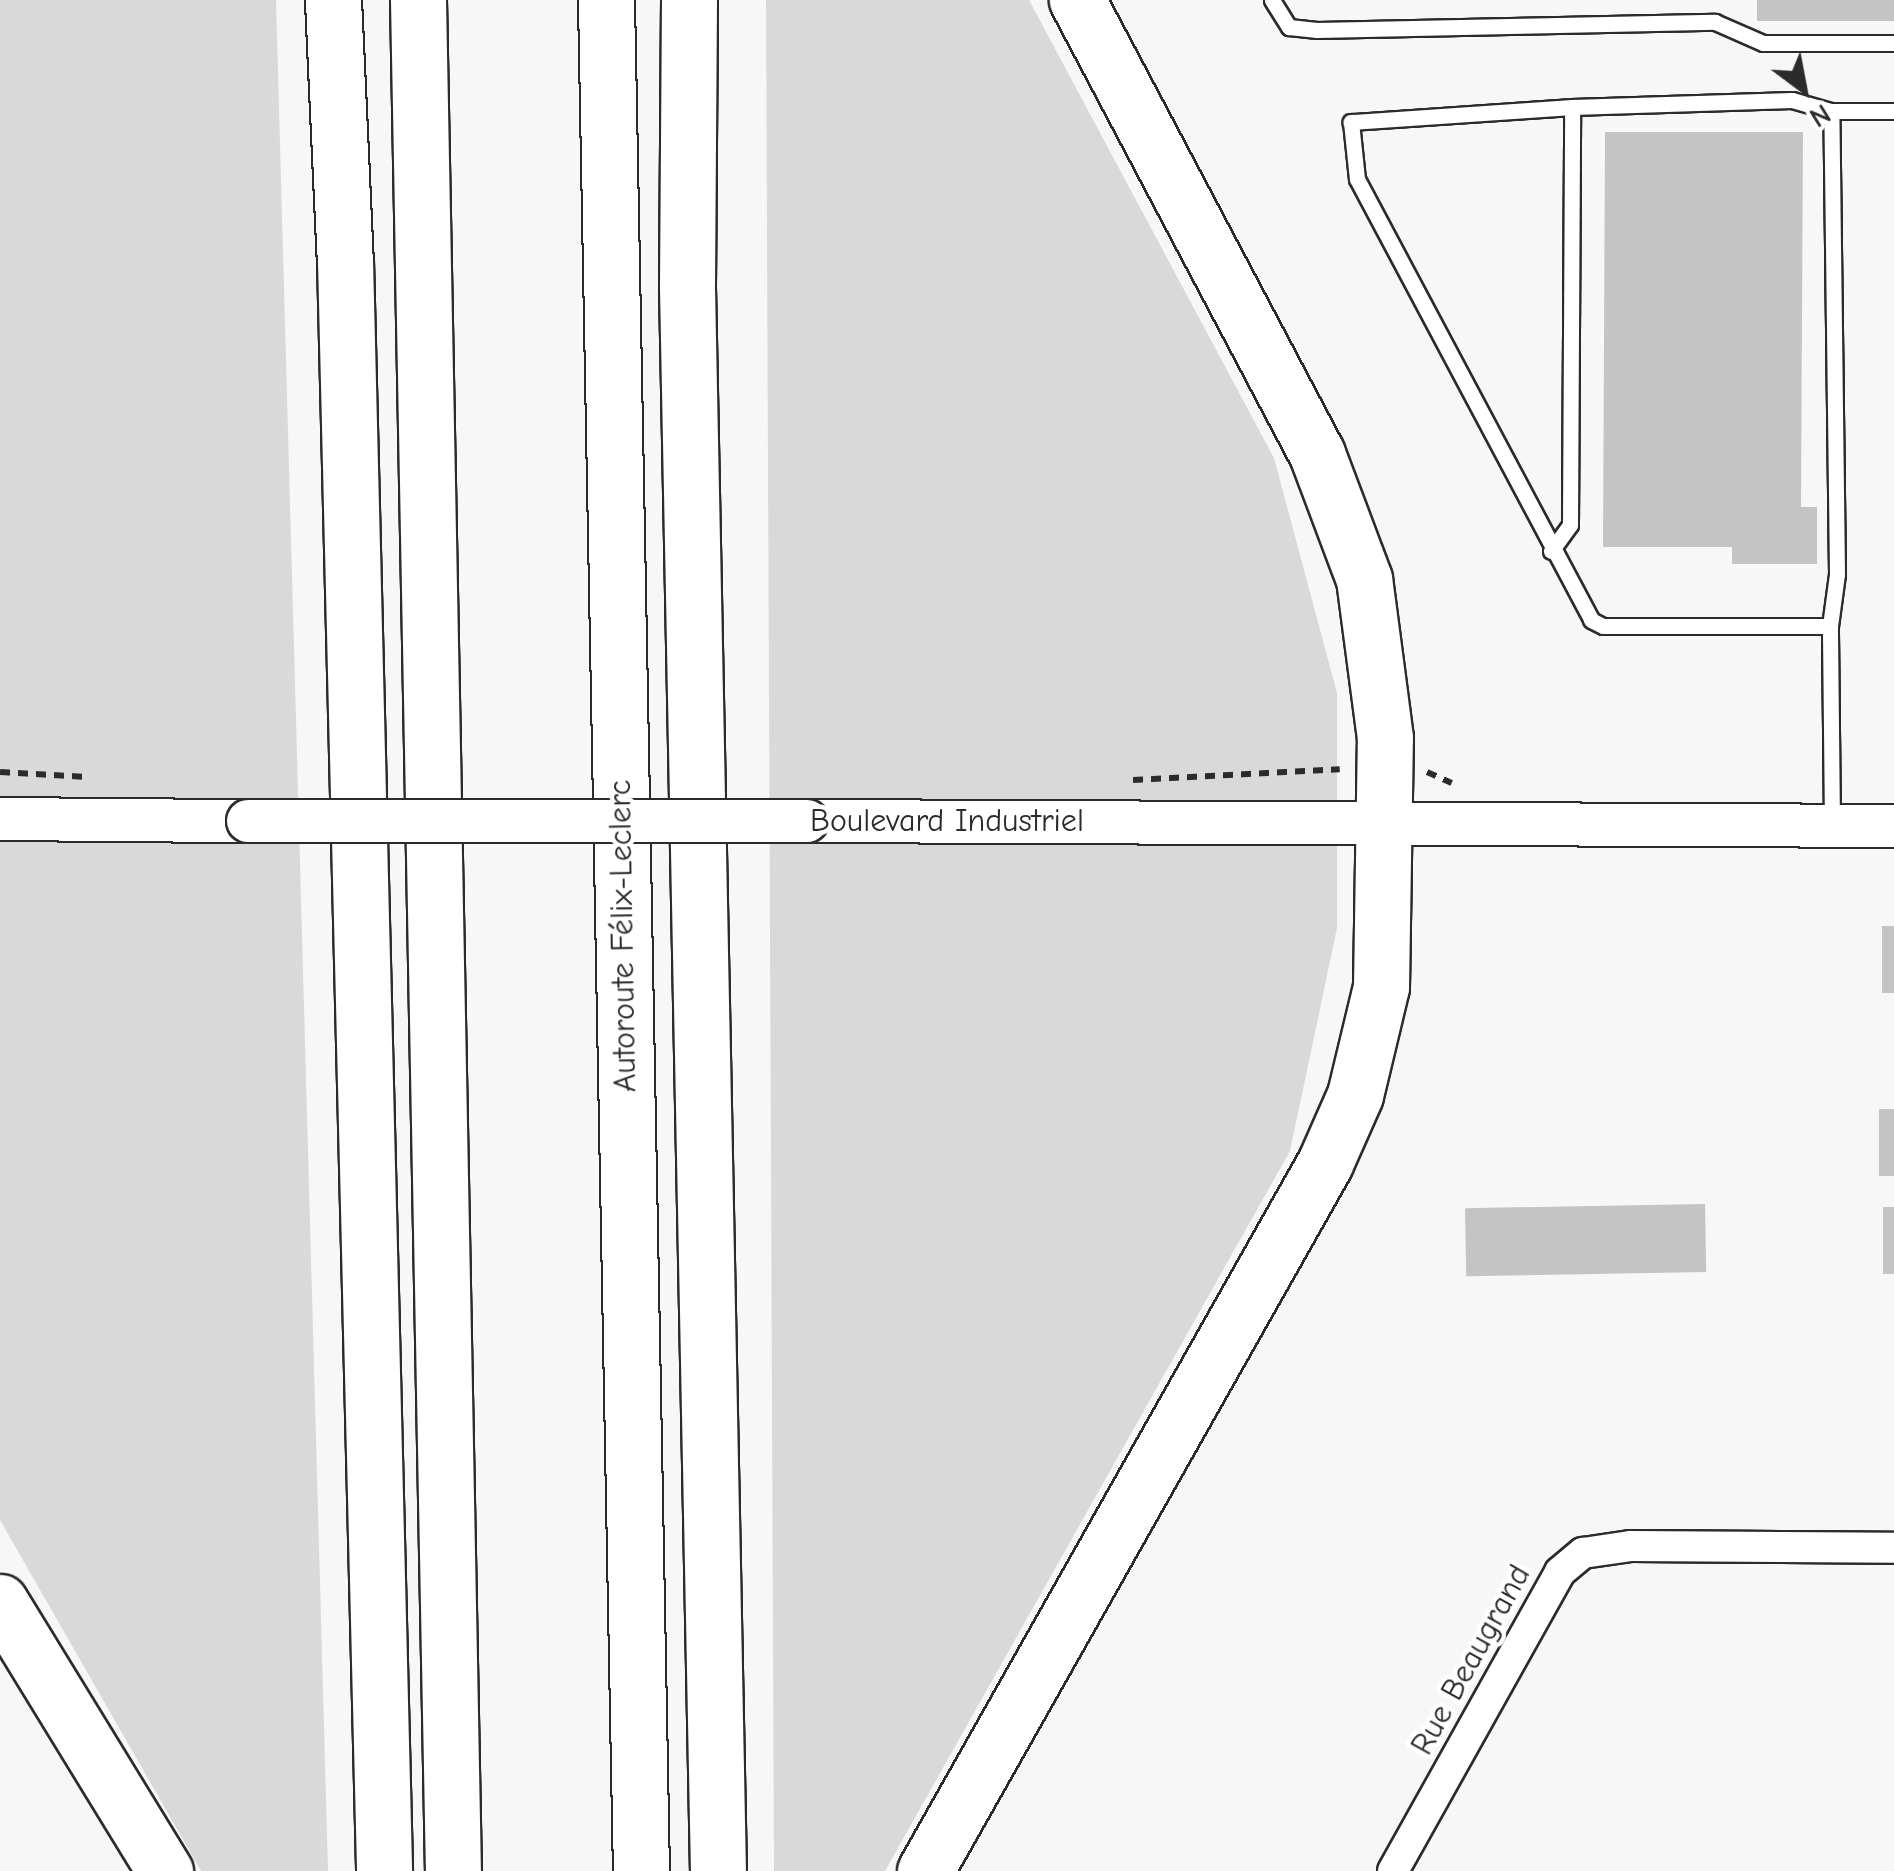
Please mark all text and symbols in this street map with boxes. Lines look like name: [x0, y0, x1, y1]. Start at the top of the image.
north arrow: [1754, 40, 1854, 140]
text: N: [1804, 97, 1836, 134]
street label: Autoroute Félix-Leclerc: [601, 779, 645, 1093]
street label: Boulevard Industriel: [810, 802, 1084, 840]
street label: Rue Beaugrand: [1403, 1558, 1539, 1762]

